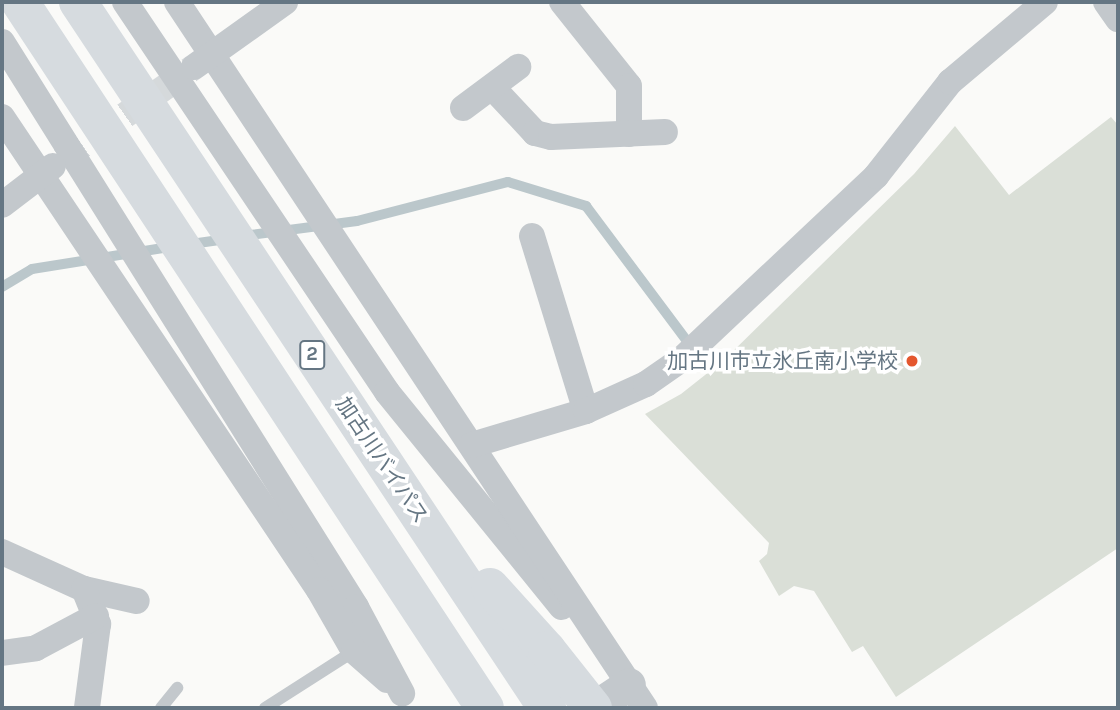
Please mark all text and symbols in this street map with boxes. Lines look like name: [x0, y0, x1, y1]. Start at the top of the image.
road number: 2: [298, 340, 326, 370]
place label: 加古川市立氷丘南小学校: [667, 348, 898, 374]
marker: 加古川市立氷丘南小学校: [904, 353, 920, 369]
street label: 加古川バイパス: [330, 392, 434, 528]

